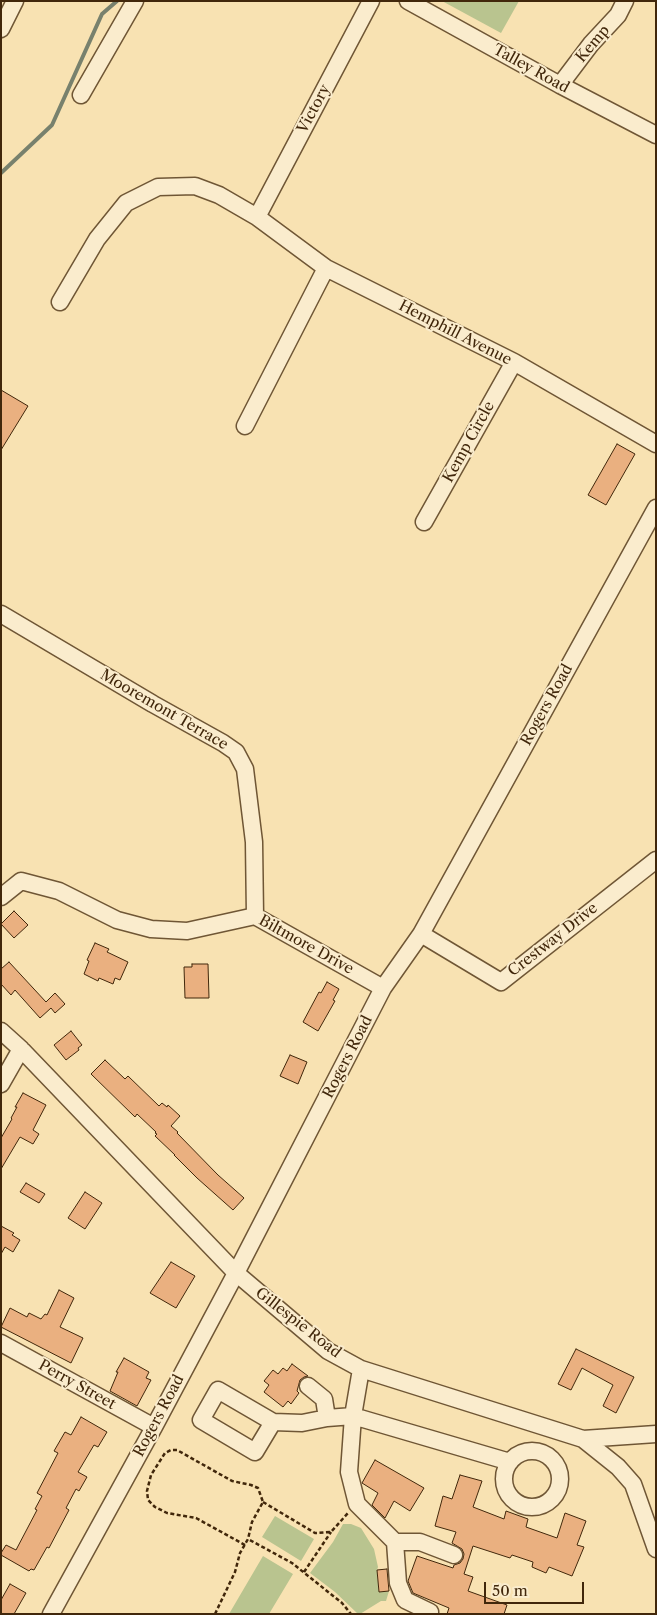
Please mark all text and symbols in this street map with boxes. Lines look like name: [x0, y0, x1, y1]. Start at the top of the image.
street label: Kemp: [572, 22, 614, 66]
street label: Talley Road: [490, 41, 572, 97]
street label: Victory: [294, 82, 334, 136]
street label: Hemphill Avenue: [396, 297, 514, 369]
street label: Kemp Circle: [439, 398, 499, 486]
street label: Rogers Road: [517, 661, 577, 749]
street label: Mooremont Terrace: [97, 666, 231, 754]
street label: Crestway Drive: [505, 899, 601, 981]
street label: Biltmore Drive: [256, 912, 356, 978]
street label: Rogers Road: [319, 1013, 377, 1101]
street label: Gillespie Road: [252, 1284, 344, 1362]
street label: Perry Street: [35, 1356, 119, 1414]
street label: Rogers Road: [130, 1372, 188, 1460]
scale bar: [487, 1572, 587, 1604]
text: 50 m: [492, 1581, 528, 1600]

